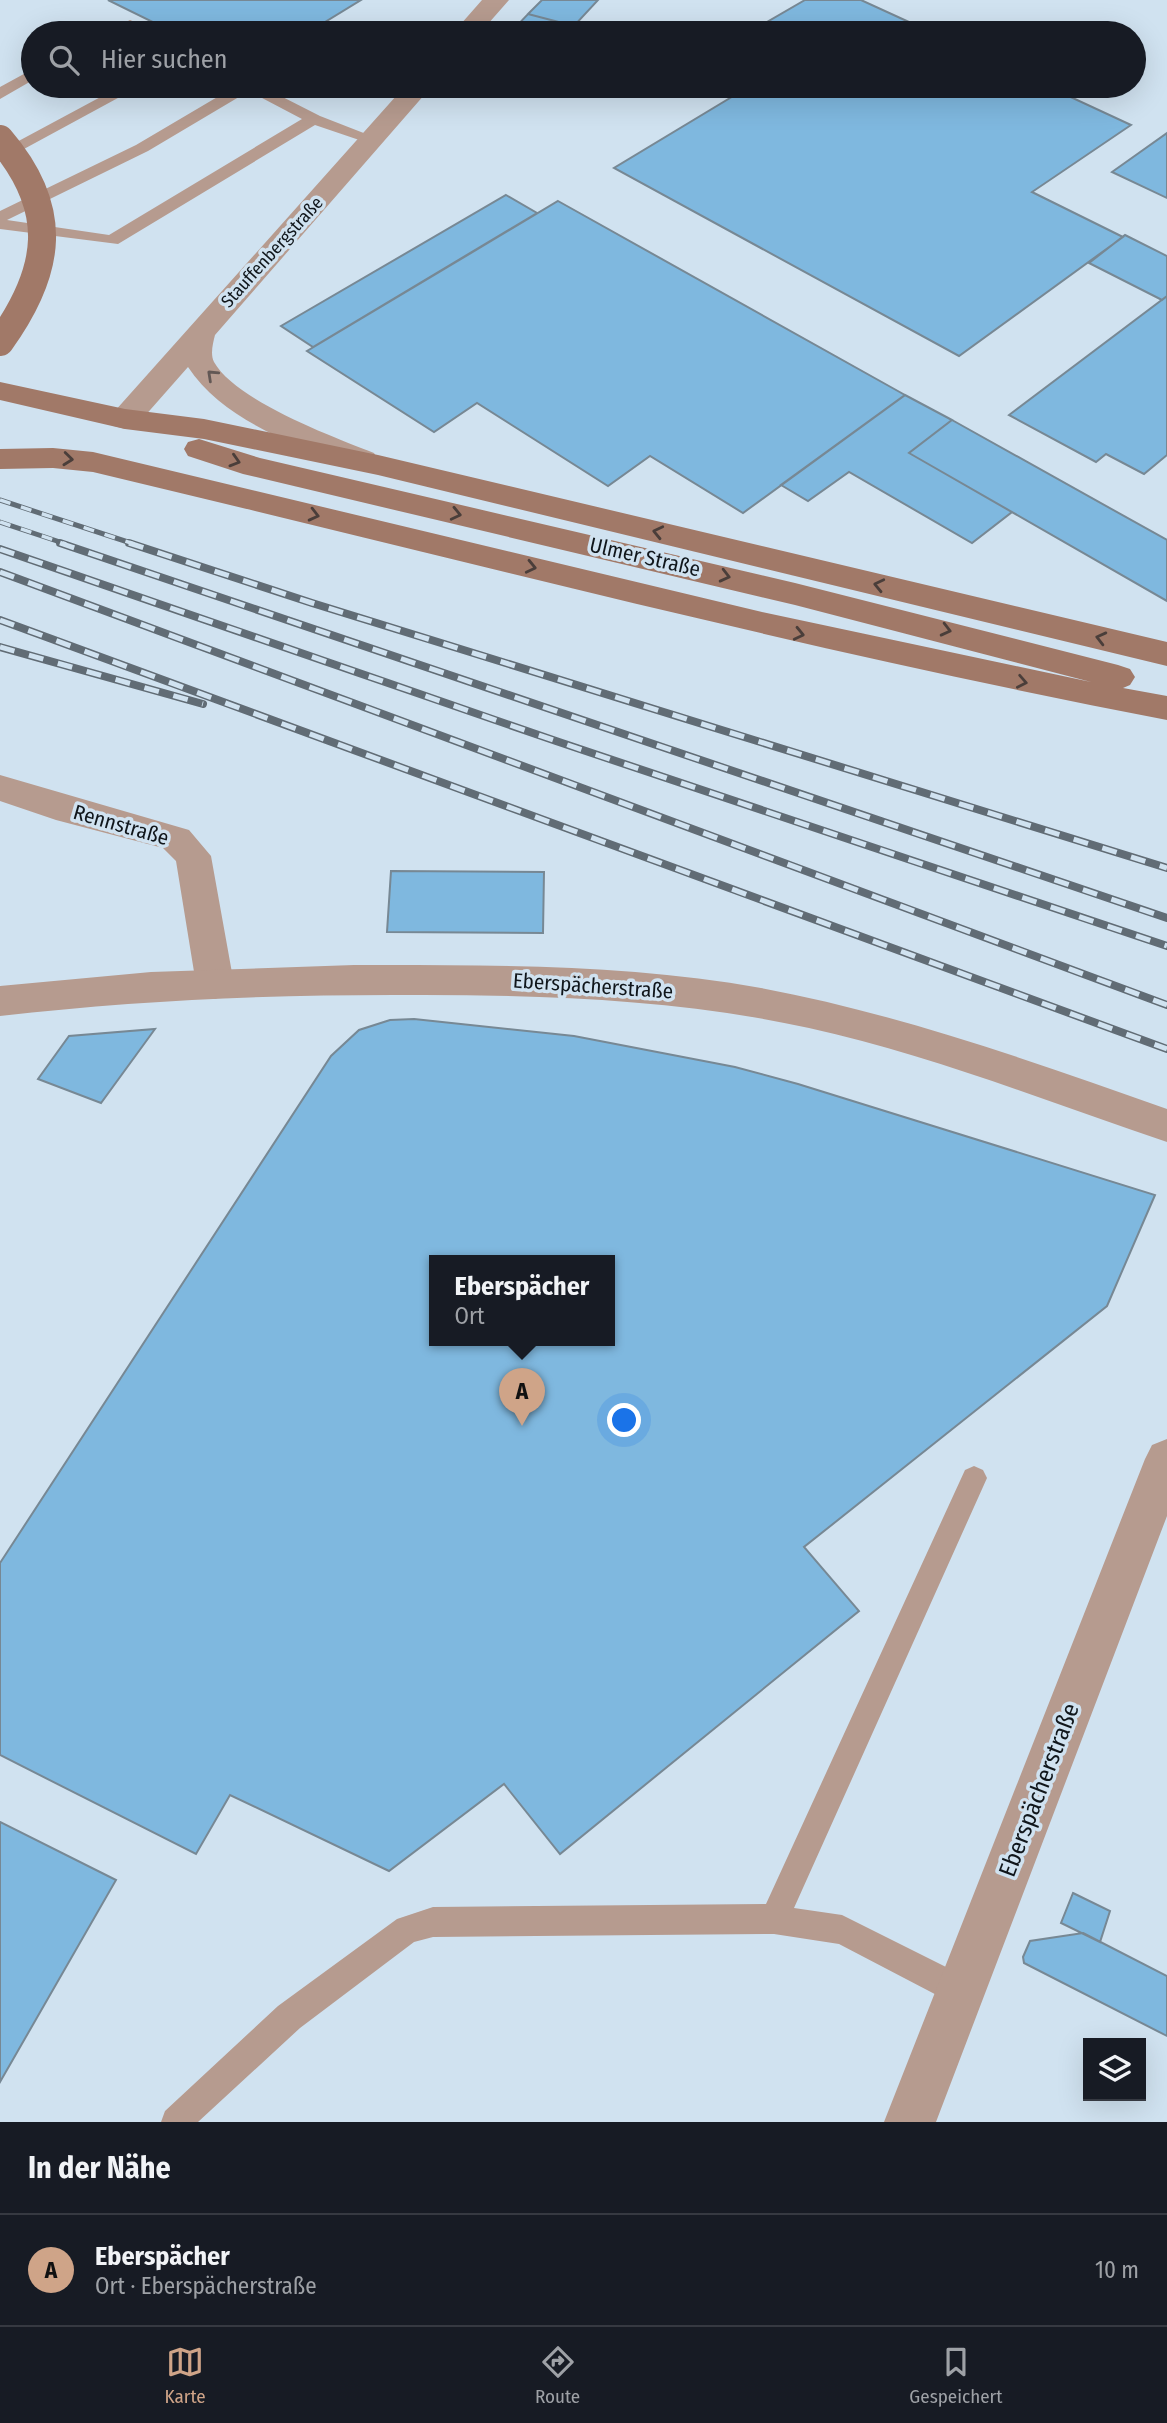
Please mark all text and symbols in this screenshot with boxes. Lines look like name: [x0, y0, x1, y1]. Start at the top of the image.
search box: [21, 21, 1146, 98]
icon: search: [45, 41, 83, 79]
text: Hier suchen: [101, 44, 227, 75]
street label: Stauffenbergstraße: [216, 192, 328, 312]
one-way arrow: [207, 371, 220, 384]
one-way arrow: [62, 452, 74, 467]
one-way arrow: [228, 453, 240, 468]
one-way arrow: [450, 505, 462, 520]
one-way arrow: [308, 507, 320, 521]
one-way arrow: [652, 526, 664, 540]
street label: Ulmer Straße: [587, 532, 703, 582]
one-way arrow: [525, 558, 537, 573]
one-way arrow: [719, 568, 731, 583]
one-way arrow: [874, 579, 886, 593]
one-way arrow: [940, 622, 952, 637]
one-way arrow: [793, 626, 805, 640]
one-way arrow: [1095, 632, 1107, 646]
one-way arrow: [1016, 673, 1028, 688]
street label: Rennstraße: [70, 799, 172, 851]
street label: Eberspächerstraße: [512, 967, 674, 1005]
popup: [429, 1255, 615, 1346]
text: Eberspächer: [455, 1271, 589, 1302]
text: Ort: [455, 1302, 485, 1330]
pin: A: [499, 1368, 545, 1426]
your location: [607, 1403, 641, 1437]
street label: Eberspächerstraße: [993, 1699, 1085, 1881]
map controls: [1083, 2038, 1146, 2101]
button: layers: [1083, 2038, 1146, 2101]
text: In der Nähe: [28, 2150, 171, 2186]
text: Eberspächer: [95, 2241, 230, 2272]
text: A: [45, 2256, 57, 2284]
text: 10 m: [1095, 2256, 1139, 2284]
text: Ort · Eberspächerstraße: [95, 2272, 317, 2300]
tab: Karte: [165, 2343, 206, 2408]
tab: Route: [535, 2343, 580, 2408]
tab: Gespeichert: [909, 2343, 1002, 2408]

